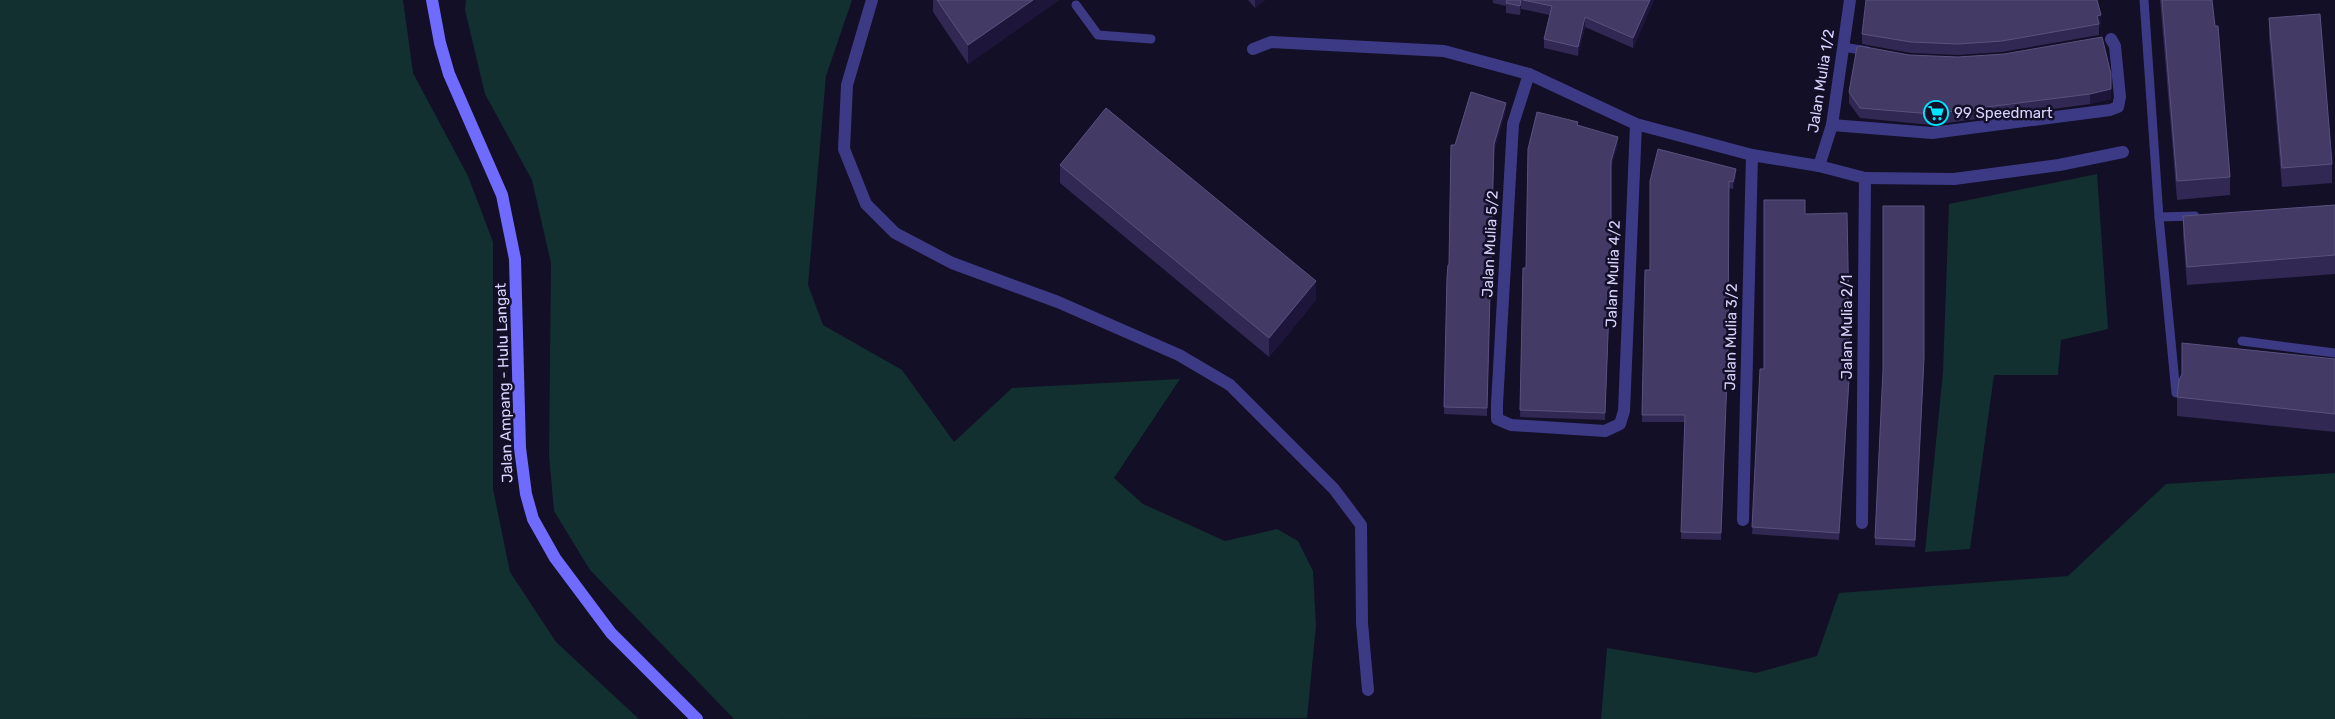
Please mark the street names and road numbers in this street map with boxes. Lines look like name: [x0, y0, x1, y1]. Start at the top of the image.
street label: Jalan Mulia 1/2: [1804, 28, 1838, 134]
street label: Jalan Mulia 5/2: [1478, 190, 1502, 298]
street label: Jalan Mulia 4/2: [1602, 220, 1624, 328]
street label: Jalan Mulia 2/1: [1838, 275, 1856, 379]
street label: Jalan Ampang - Hulu Langat: [492, 283, 516, 483]
street label: Jalan Mulia 3/2: [1721, 283, 1741, 391]

